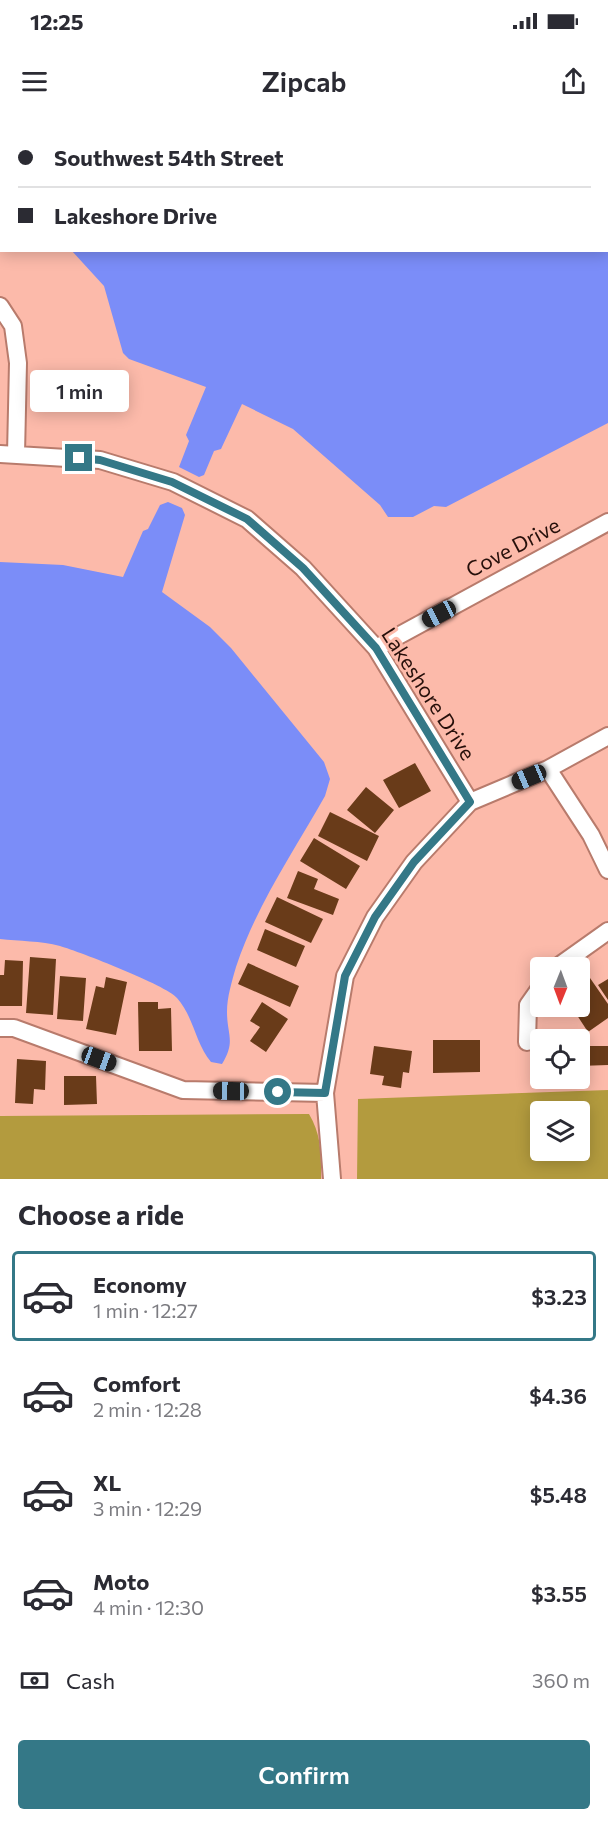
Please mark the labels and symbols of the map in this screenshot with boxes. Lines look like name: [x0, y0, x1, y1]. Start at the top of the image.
callout: 1 min: [29, 371, 128, 413]
route end: [65, 444, 92, 471]
street label: Cove Drive: [461, 512, 564, 582]
car: [419, 598, 459, 630]
street label: Lakeshore Drive: [377, 622, 481, 764]
car: [509, 762, 549, 792]
north arrow: [530, 957, 590, 1017]
car: [79, 1044, 119, 1074]
route start: [264, 1078, 291, 1105]
car: [213, 1082, 249, 1100]

